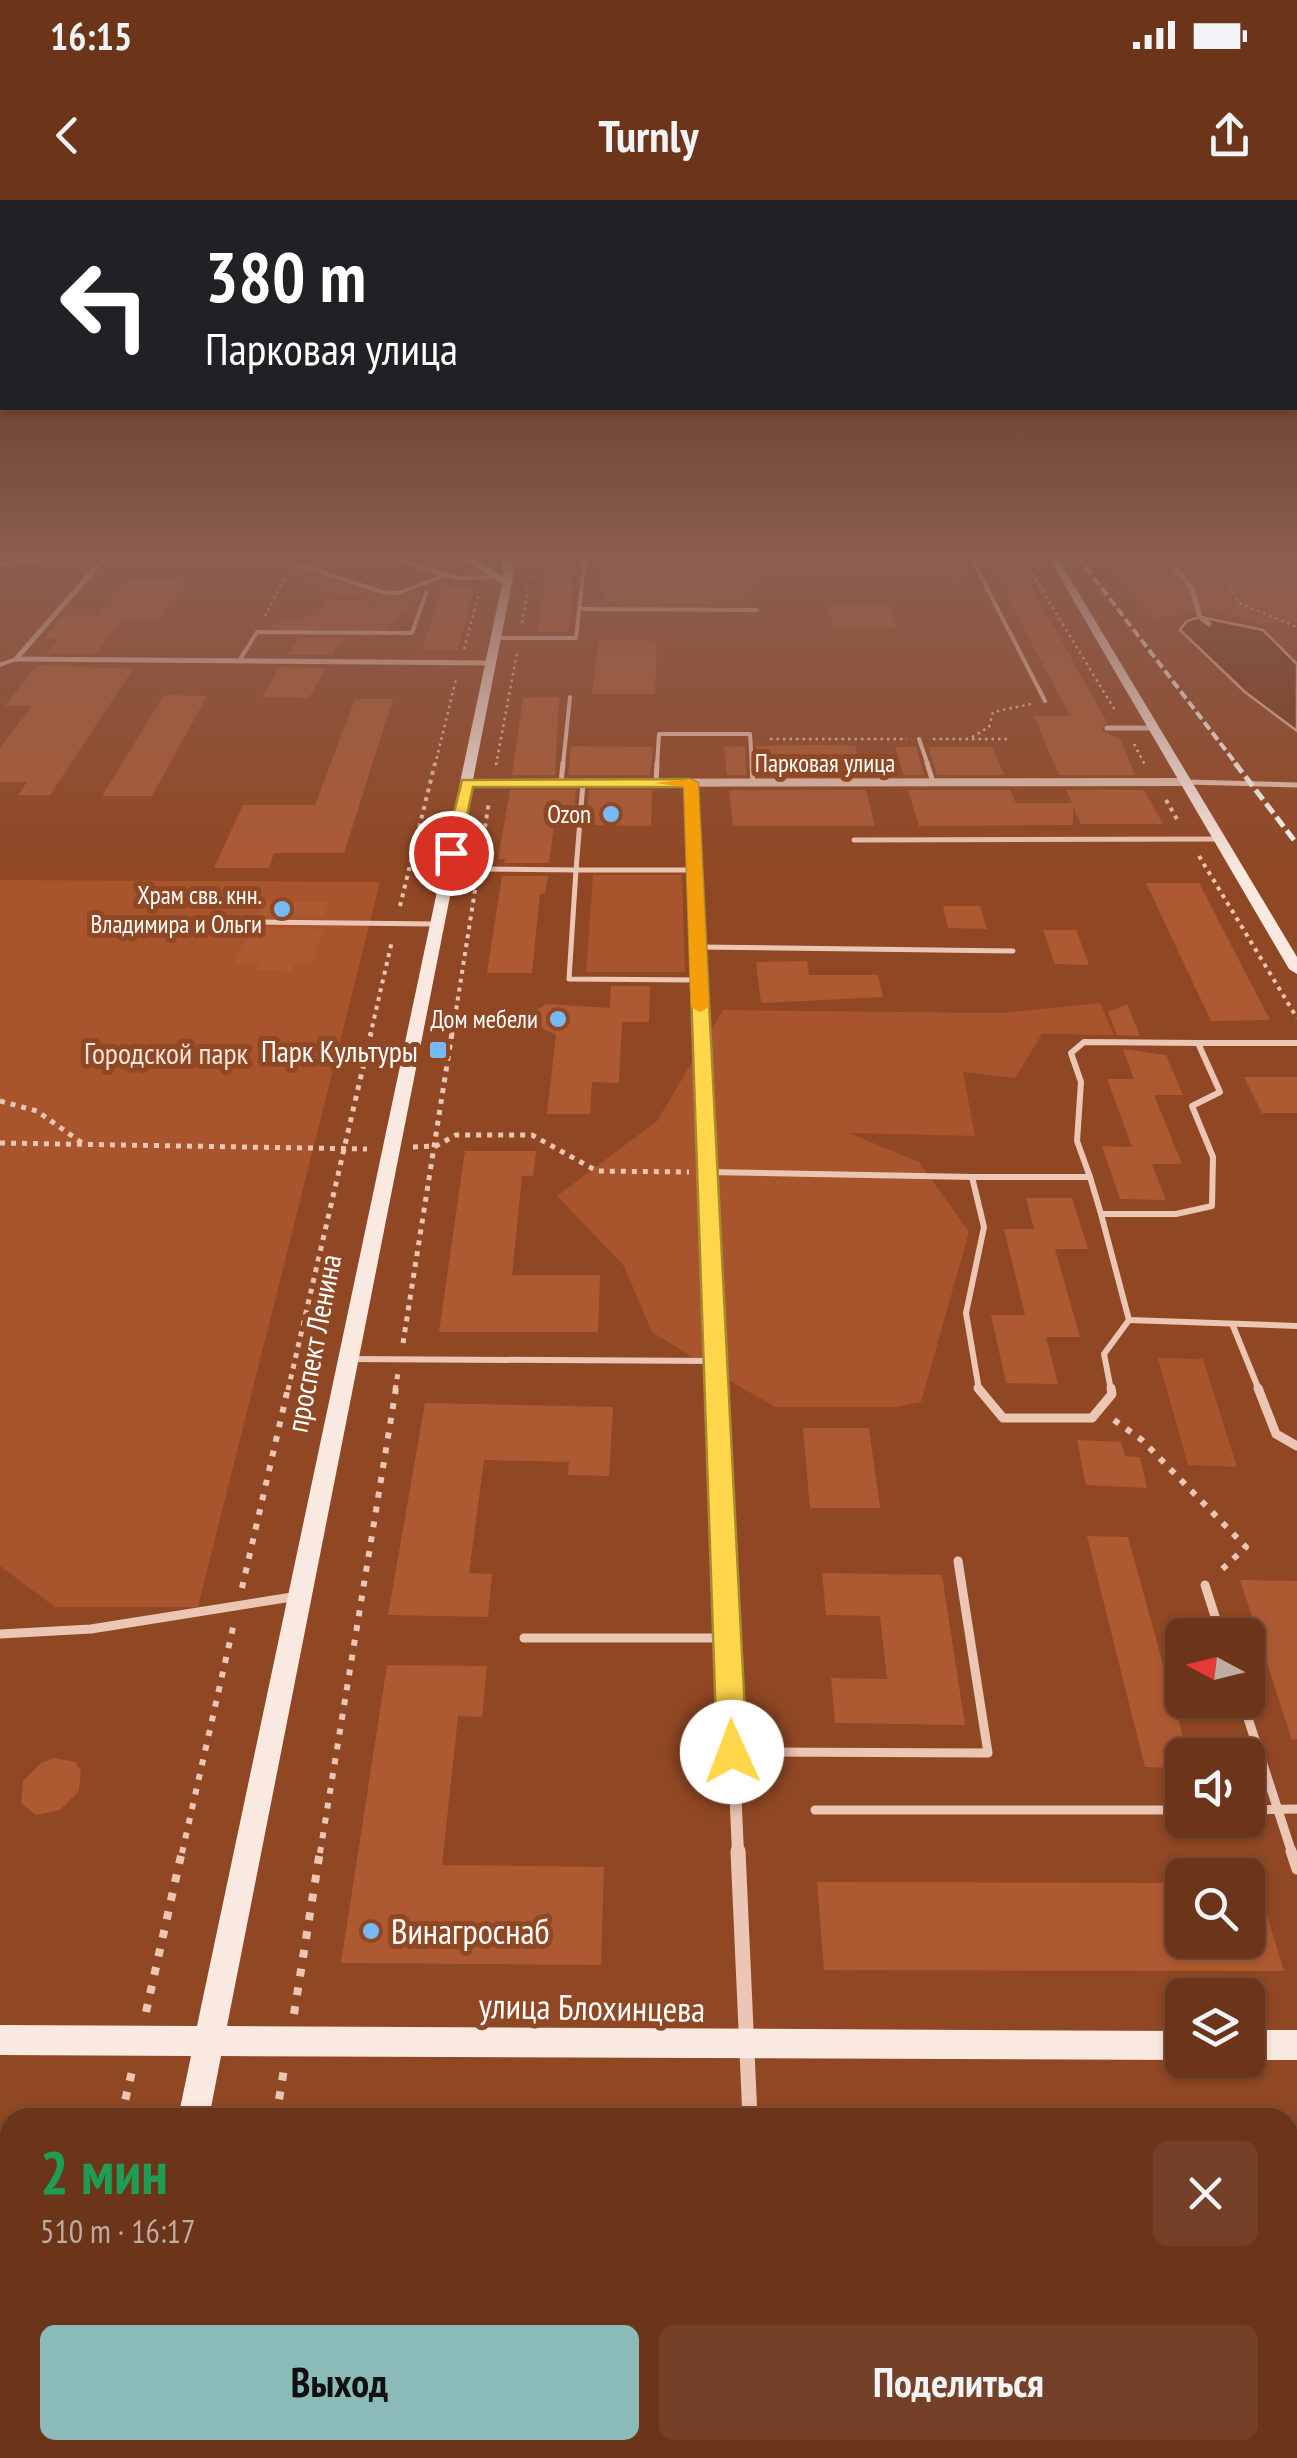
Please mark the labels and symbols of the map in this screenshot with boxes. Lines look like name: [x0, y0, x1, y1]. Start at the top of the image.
street label: Парковая улица: [755, 747, 895, 779]
place label: Ozon: [547, 798, 591, 830]
marker: Ozon: [600, 803, 622, 825]
pin: [409, 811, 494, 896]
place label: Храм свв. кнн. Владимира и Ольги: [91, 879, 262, 940]
marker: Храм свв. кнн. Владимира и Ольги: [271, 898, 293, 920]
place label: Дом мебели: [430, 1003, 538, 1035]
marker: Дом мебели: [547, 1008, 569, 1030]
place label: Парк Культуры: [261, 1031, 418, 1070]
park label: Городской парк: [84, 1033, 249, 1072]
marker: Парк Культуры: [427, 1039, 449, 1061]
street label: проспект Ленина: [277, 1251, 349, 1435]
north arrow: [1165, 1618, 1265, 1718]
position arrow: [680, 1700, 784, 1804]
place label: Винагроснаб: [391, 1908, 550, 1954]
marker: Винагроснаб: [360, 1920, 382, 1942]
street label: улица Блохинцева: [478, 1982, 706, 2032]

